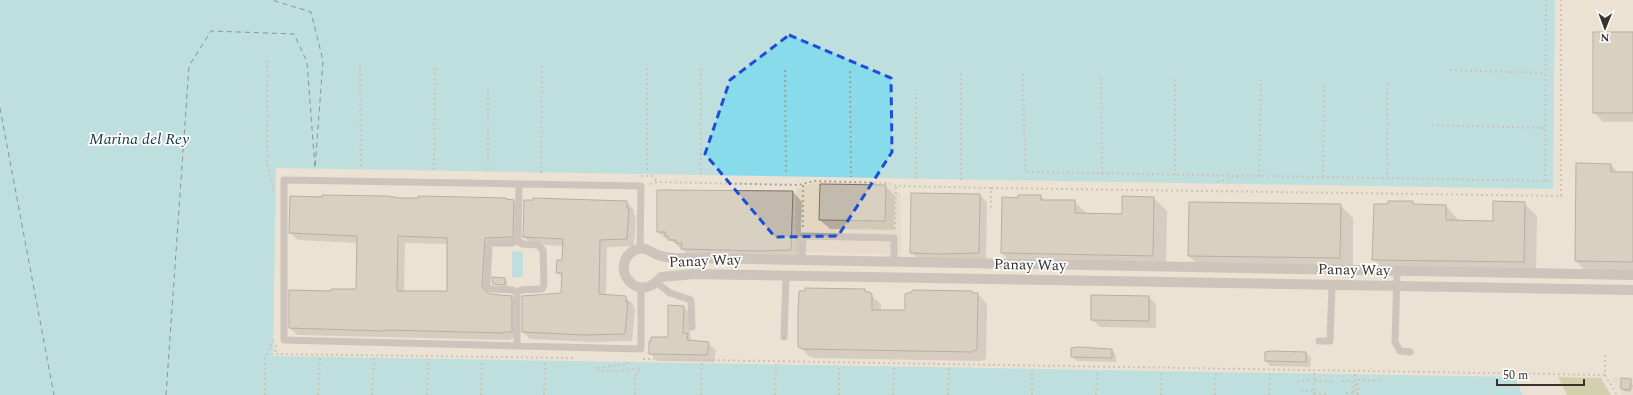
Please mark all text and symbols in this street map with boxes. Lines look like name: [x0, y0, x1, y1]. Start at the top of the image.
north arrow: [1585, 8, 1625, 48]
text: N: [1600, 29, 1609, 46]
water label: Marina del Rey: [89, 127, 189, 151]
street label: Panay Way: [668, 248, 742, 274]
street label: Panay Way: [994, 253, 1067, 277]
street label: Panay Way: [1318, 258, 1391, 282]
scale bar: [1497, 361, 1584, 387]
text: 50 m: [1503, 366, 1528, 385]

